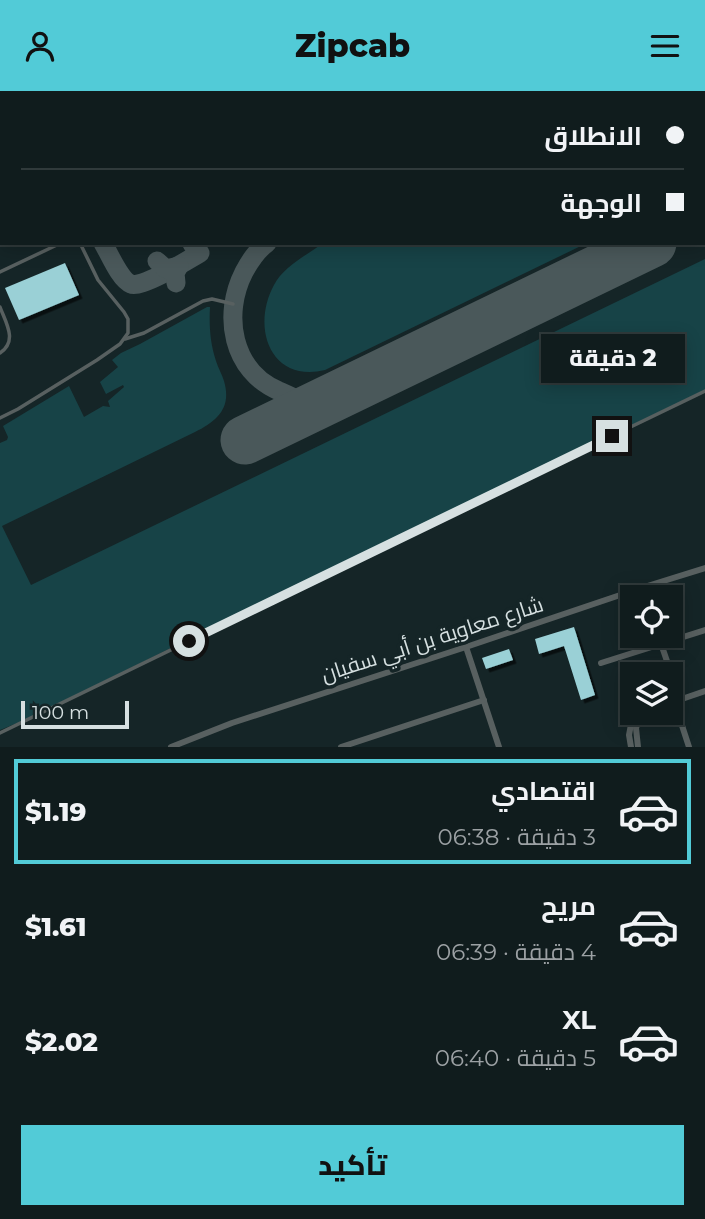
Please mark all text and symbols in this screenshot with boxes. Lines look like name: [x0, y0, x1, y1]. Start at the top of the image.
text: Zipcab: [295, 26, 410, 65]
icon: person: [21, 27, 59, 65]
icon: menu: [646, 27, 684, 65]
text: الانطلاق: [544, 120, 642, 152]
text: الوجهة: [561, 187, 642, 219]
callout: 2 دقيقة: [540, 335, 684, 383]
text: 2 دقيقة: [569, 344, 657, 372]
route end: [596, 420, 628, 452]
map controls: [620, 585, 683, 725]
button: locate: [620, 585, 683, 648]
street label: شارع معاوية بن أبي سفيان: [318, 591, 547, 691]
route start: [173, 625, 205, 657]
button: layers: [620, 662, 683, 725]
scale bar: [21, 697, 130, 729]
text: 100 m: [32, 701, 89, 724]
text: اقتصادي: [491, 775, 596, 807]
icon: car: [617, 780, 680, 843]
text: $1.19: [25, 796, 86, 828]
text: 3 دقيقة · 06:38: [438, 823, 596, 851]
text: مريح: [541, 890, 596, 922]
icon: car: [617, 895, 680, 958]
text: $1.61: [25, 911, 87, 943]
text: 4 دقيقة · 06:39: [436, 938, 596, 966]
text: XL: [562, 1004, 596, 1036]
icon: car: [617, 1010, 680, 1073]
text: $2.02: [25, 1026, 98, 1058]
text: 5 دقيقة · 06:40: [435, 1044, 596, 1072]
button: تأكيد: [21, 1125, 684, 1205]

